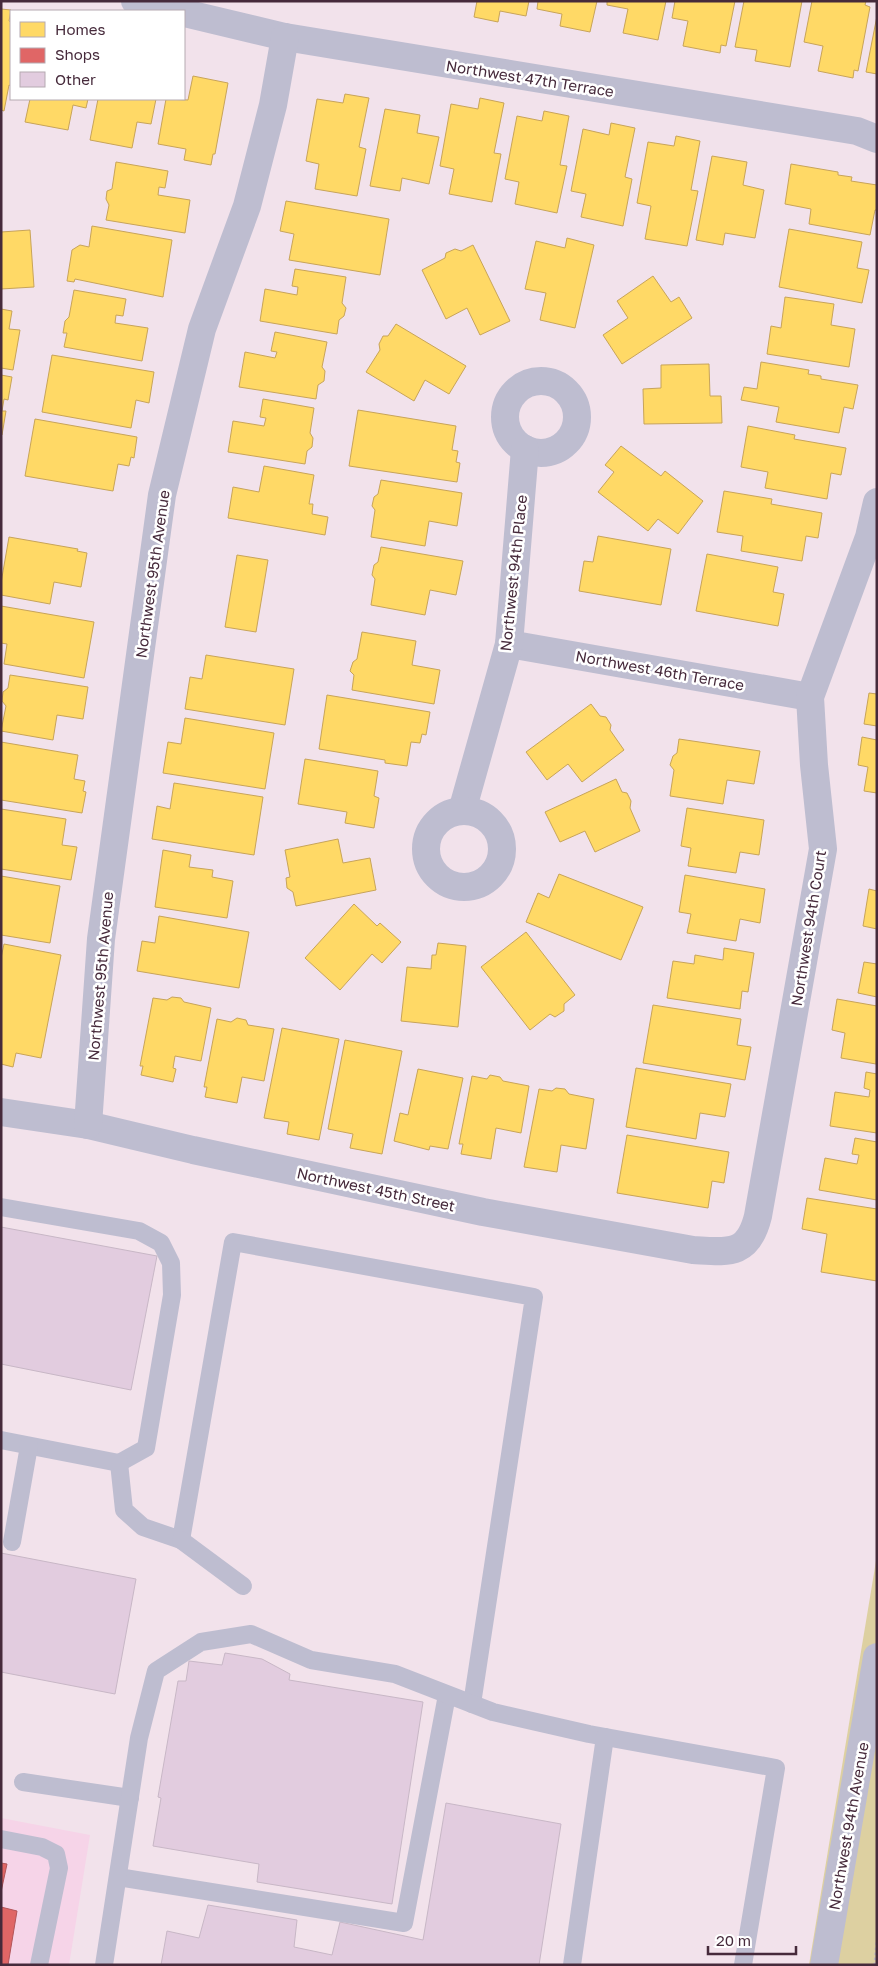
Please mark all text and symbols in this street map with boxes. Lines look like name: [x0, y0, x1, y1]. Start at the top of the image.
legend: [10, 10, 185, 100]
text: Homes: [55, 20, 105, 38]
text: Shops: [55, 45, 100, 63]
street label: Northwest 47th Terrace: [445, 56, 615, 100]
text: Other: [55, 70, 96, 88]
street label: Northwest 95th Avenue: [131, 488, 173, 659]
street label: Northwest 94th Place: [496, 494, 530, 652]
street label: Northwest 46th Terrace: [574, 646, 746, 694]
street label: Northwest 94th Court: [787, 849, 829, 1007]
street label: Northwest 95th Avenue: [84, 890, 116, 1061]
street label: Northwest 45th Street: [295, 1163, 457, 1215]
street label: Northwest 94th Avenue: [824, 1740, 872, 1911]
scale bar: [708, 1924, 796, 1956]
text: 20 m: [716, 1931, 751, 1949]

